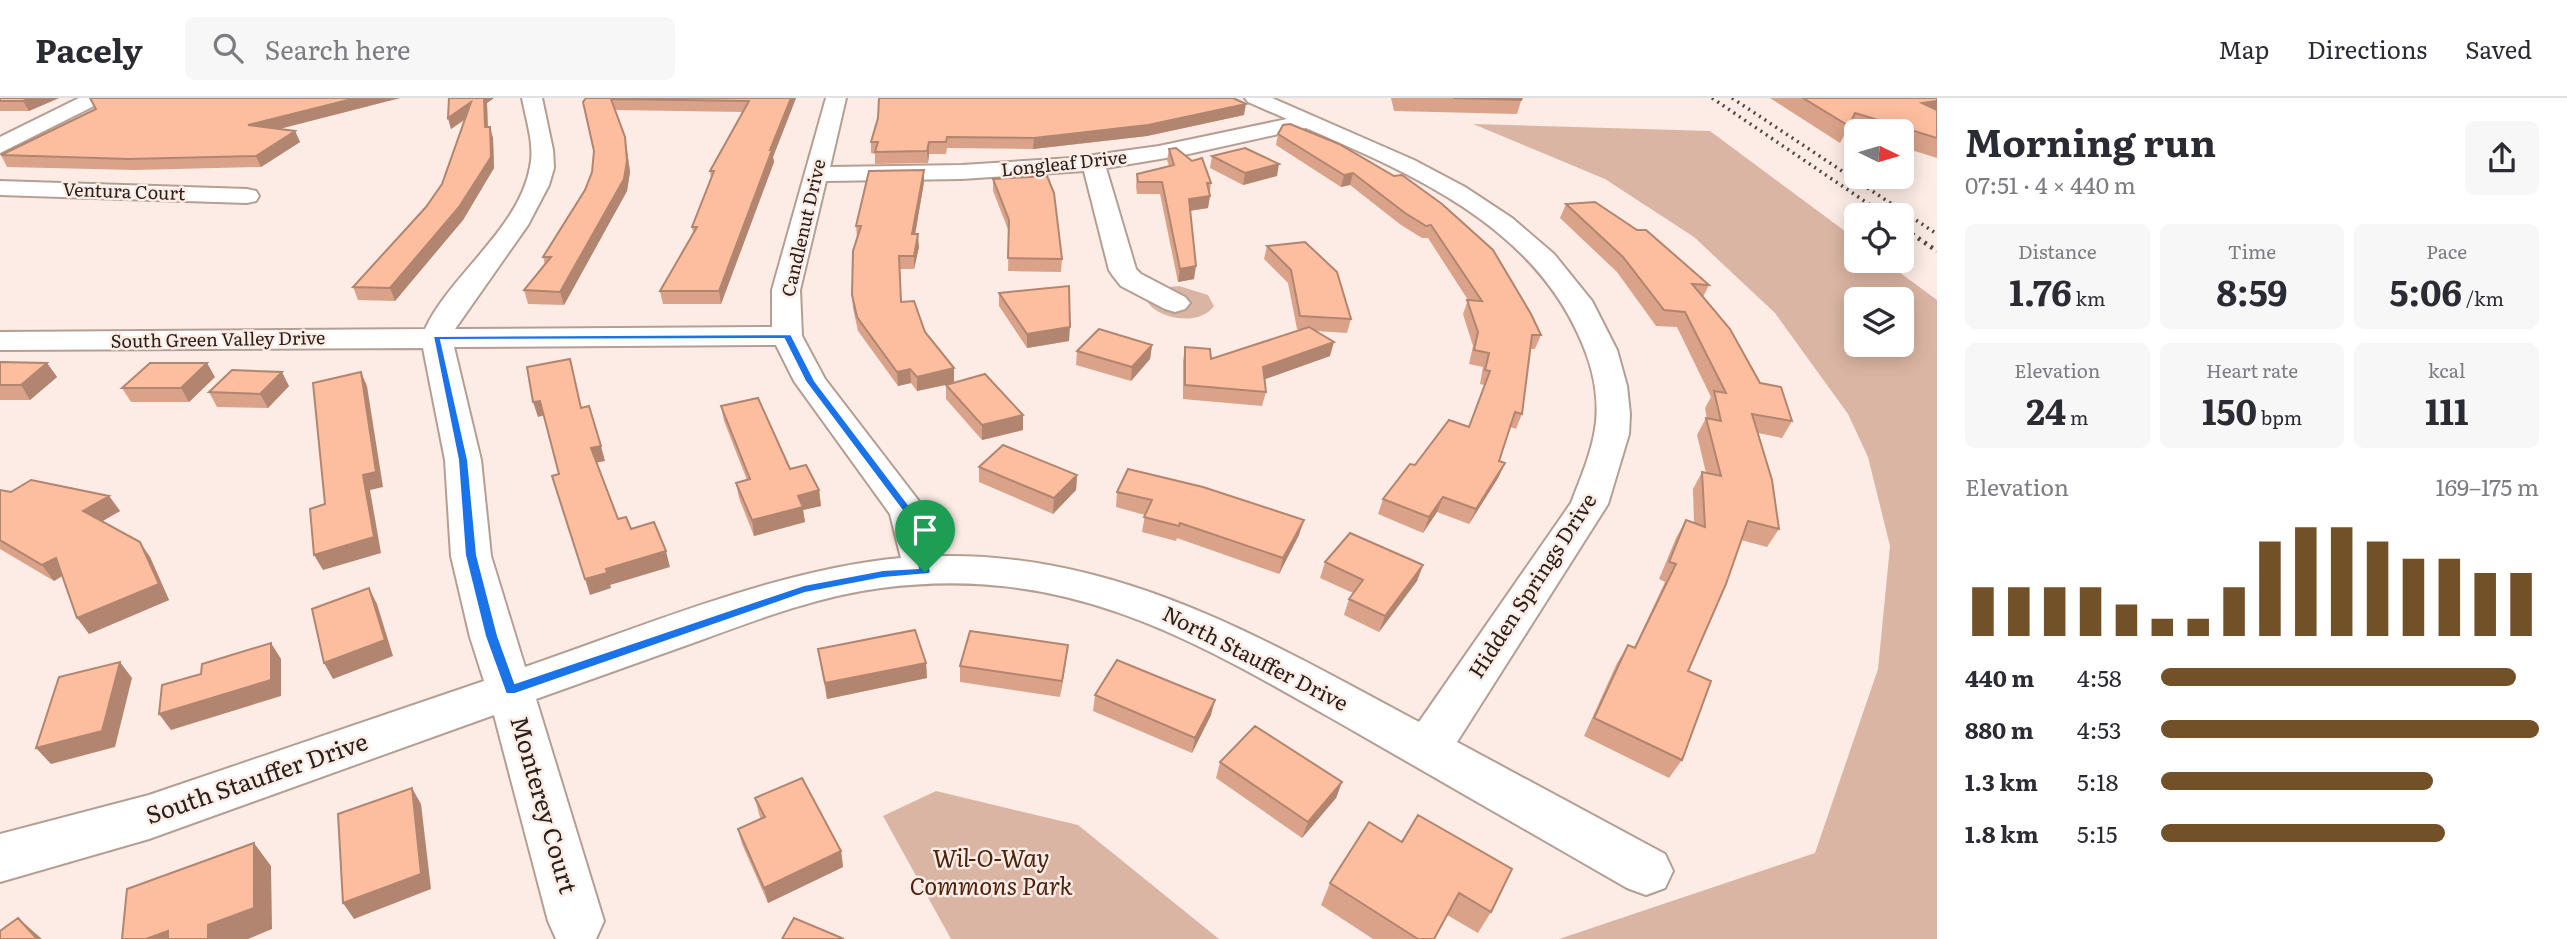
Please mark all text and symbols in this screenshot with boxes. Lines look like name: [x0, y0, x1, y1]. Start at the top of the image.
search box: [185, 17, 675, 80]
text: Pacely: [35, 24, 143, 73]
icon: search: [209, 29, 247, 67]
text: Search here: [265, 29, 411, 68]
text: Map: [2218, 31, 2269, 66]
text: Directions: [2307, 31, 2427, 66]
text: Saved: [2465, 31, 2532, 66]
text: Morning run: [1965, 112, 2216, 169]
north arrow: [1844, 119, 1914, 189]
map controls: [1844, 119, 1914, 357]
button: share: [2465, 121, 2539, 195]
street label: Longleaf Drive: [1000, 142, 1128, 183]
street label: Candlenut Drive: [774, 156, 831, 299]
text: 07:51 · 4 × 440 m: [1965, 167, 2136, 201]
street label: Ventura Court: [62, 175, 187, 206]
button: locate: [1844, 203, 1914, 273]
text: Distance: [2018, 237, 2097, 265]
text: Time: [2228, 237, 2276, 265]
text: Pace: [2426, 237, 2467, 265]
text: 1.76: [2009, 265, 2072, 317]
text: 8:59: [2217, 265, 2287, 317]
text: 5:06: [2389, 265, 2462, 317]
text: km: [2072, 284, 2105, 312]
text: /km: [2462, 284, 2504, 312]
button: layers: [1844, 287, 1914, 357]
street label: South Green Valley Drive: [110, 323, 326, 354]
text: Elevation: [2014, 356, 2100, 384]
text: Heart rate: [2206, 356, 2298, 384]
text: kcal: [2428, 356, 2465, 384]
text: 24: [2026, 384, 2066, 436]
text: 150: [2202, 384, 2257, 436]
text: 111: [2425, 384, 2468, 436]
text: m: [2066, 403, 2088, 431]
text: bpm: [2257, 403, 2302, 431]
text: Elevation: [1965, 469, 2069, 503]
text: 169–175 m: [2435, 469, 2539, 503]
street label: Hidden Springs Drive: [1459, 486, 1603, 683]
pin: [895, 500, 955, 572]
icon: arrive: [906, 511, 944, 549]
street label: North Stauffer Drive: [1158, 596, 1354, 717]
text: 440 m: [1965, 660, 2034, 694]
text: 4:58: [2077, 660, 2122, 694]
street label: Monterey Court: [503, 711, 588, 897]
text: 880 m: [1965, 712, 2034, 746]
text: 4:53: [2077, 712, 2121, 746]
street label: South Stauffer Drive: [140, 722, 372, 831]
text: 1.3 km: [1965, 764, 2038, 798]
text: 5:18: [2077, 764, 2118, 798]
text: 1.8 km: [1965, 816, 2039, 850]
text: 5:15: [2077, 816, 2117, 850]
park label: Wil-O-Way Commons Park: [909, 839, 1073, 902]

